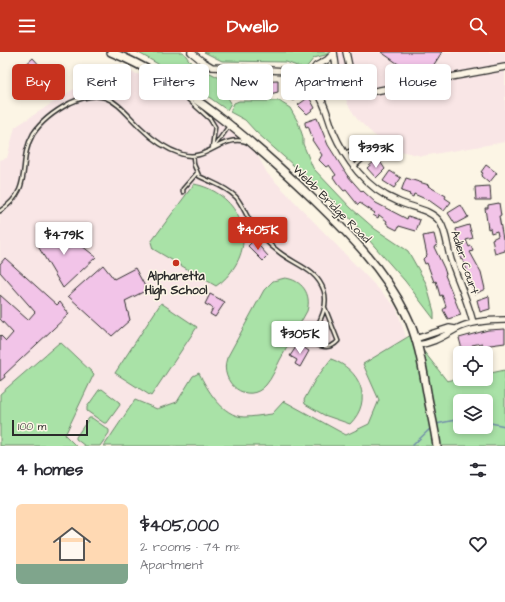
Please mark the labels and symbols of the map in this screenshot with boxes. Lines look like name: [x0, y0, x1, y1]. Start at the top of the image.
pin: $393K: [348, 135, 404, 169]
street label: Webb Bridge Road: [288, 161, 375, 248]
pin: $405K: [230, 217, 286, 251]
pin: $479K: [36, 222, 92, 256]
street label: Adler Court: [446, 228, 483, 297]
marker: Alpharetta High School: [171, 258, 181, 268]
place label: Alpharetta High School: [145, 268, 207, 301]
pin: $305K: [272, 321, 328, 355]
scale bar: [12, 418, 88, 437]

